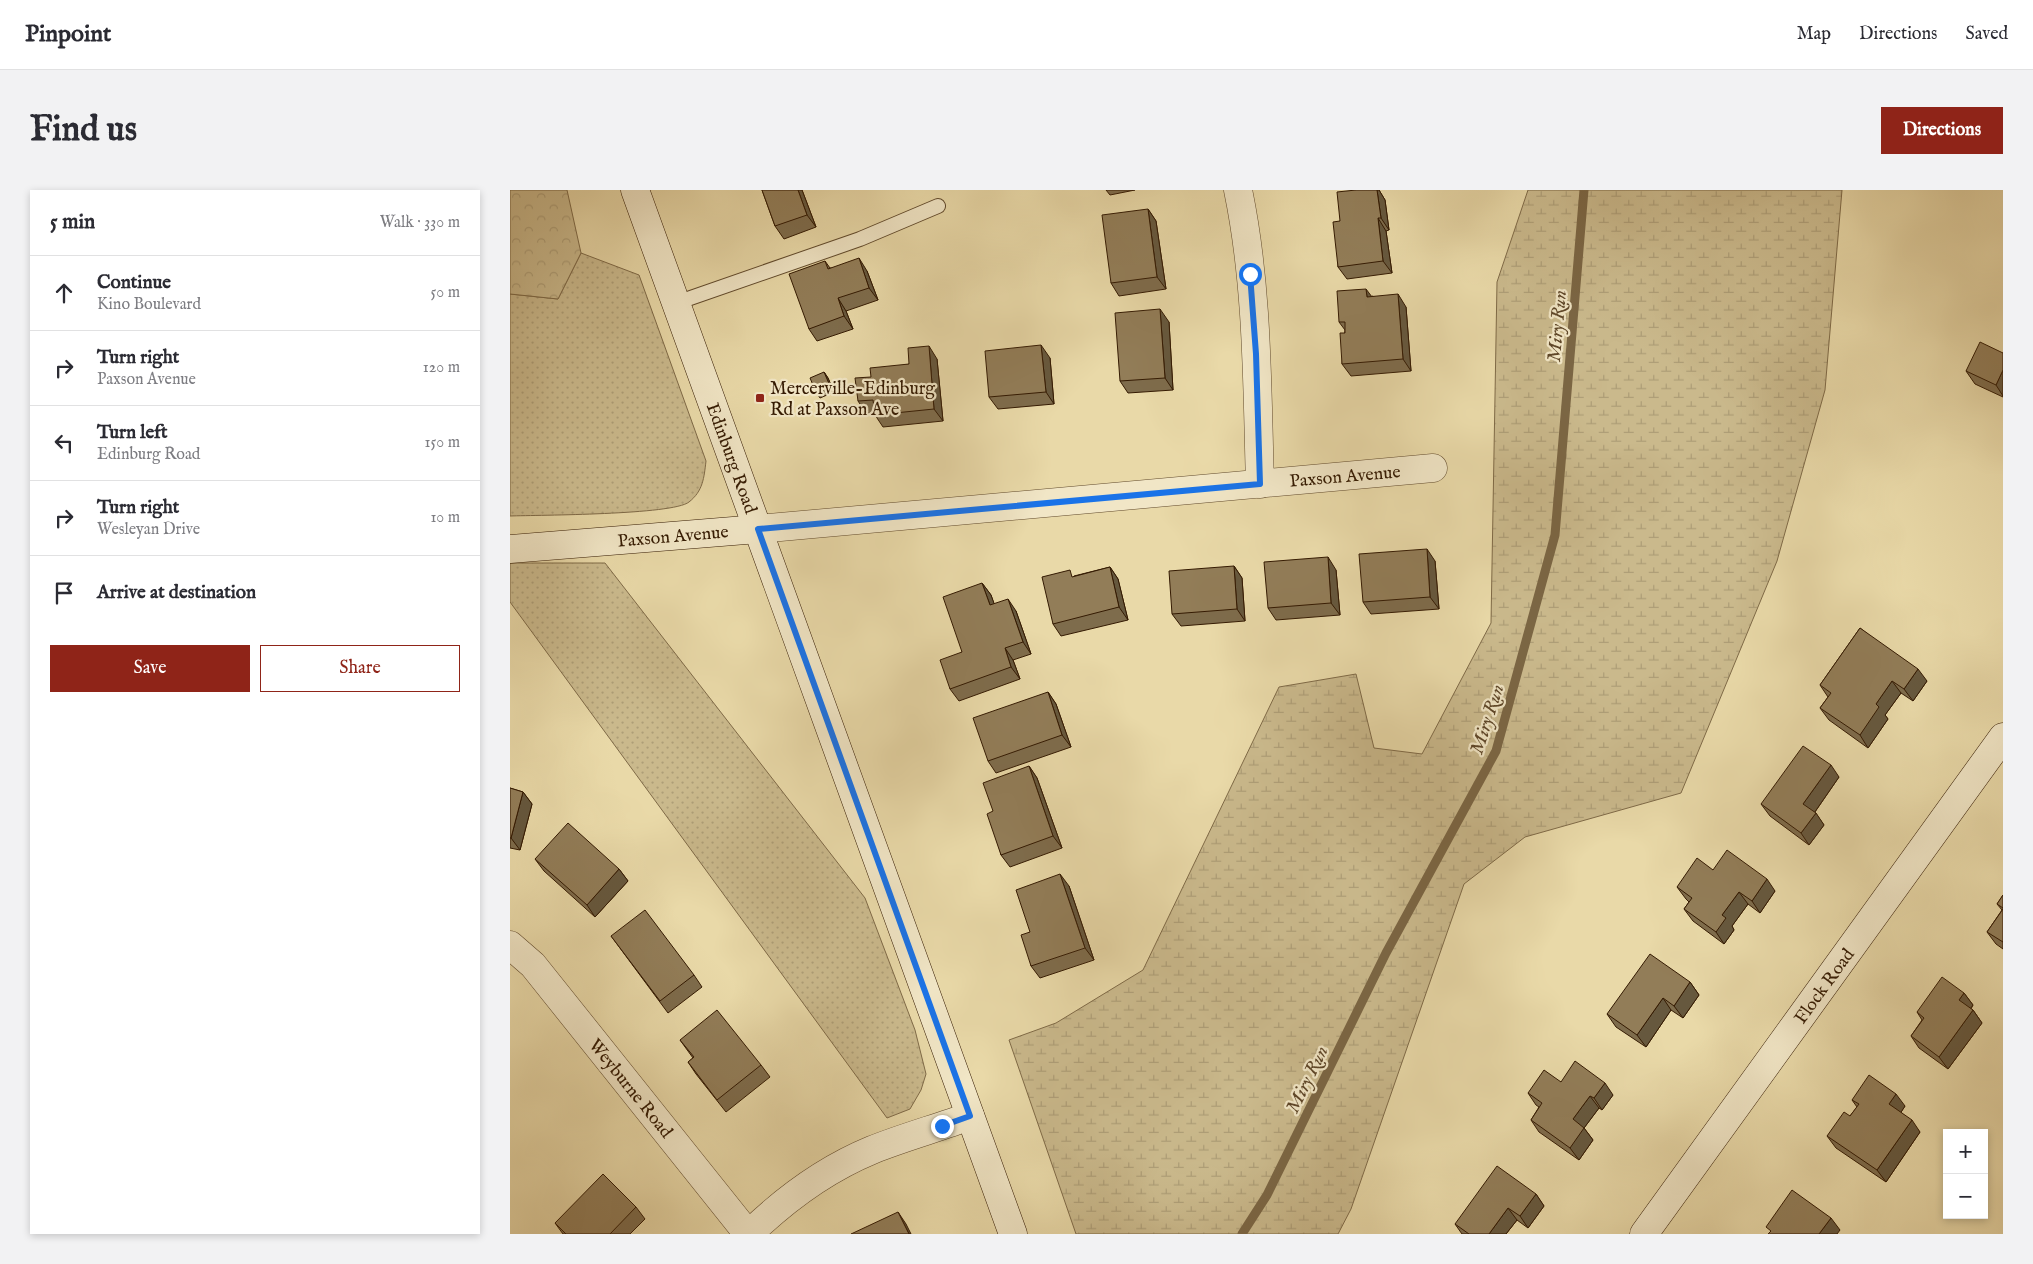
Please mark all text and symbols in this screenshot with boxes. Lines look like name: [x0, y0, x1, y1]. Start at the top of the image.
text: Pinpoint: [25, 19, 111, 50]
text: Map: [1797, 23, 1831, 46]
text: Directions: [1859, 23, 1937, 46]
text: Saved: [1965, 23, 2008, 46]
button: Directions: [1881, 107, 2003, 154]
text: Find us: [30, 108, 137, 153]
text: 5 min: [50, 209, 95, 236]
text: Walk · 330 m: [380, 213, 460, 233]
route start: [1239, 263, 1262, 286]
text: Continue: [97, 271, 171, 295]
icon: ahead: [50, 279, 78, 307]
text: 50 m: [431, 283, 460, 303]
water label: Miry Run: [1543, 289, 1573, 363]
text: Kino Boulevard: [97, 295, 201, 315]
text: Turn right: [97, 346, 179, 370]
icon: right: [50, 354, 78, 382]
text: 120 m: [423, 358, 460, 378]
text: Paxson Avenue: [97, 370, 196, 390]
place label: Mercerville-Edinburg Rd at Paxson Ave: [770, 378, 935, 422]
marker: Mercerville-Edinburg Rd at Paxson Ave: [754, 392, 766, 404]
street label: Edinburg Road: [700, 400, 761, 517]
text: Turn left: [97, 421, 168, 445]
icon: left: [50, 429, 78, 457]
text: 150 m: [425, 433, 460, 453]
text: Edinburg Road: [97, 445, 200, 465]
street label: Paxson Avenue: [1289, 461, 1402, 494]
text: Turn right: [97, 496, 179, 520]
icon: right: [50, 504, 78, 532]
text: 10 m: [430, 508, 460, 528]
text: Wesleyan Drive: [97, 520, 200, 540]
street label: Paxson Avenue: [617, 521, 730, 554]
icon: arrive: [50, 579, 78, 607]
text: Arrive at destination: [97, 581, 256, 605]
button: Save: [50, 645, 250, 692]
button: Share: [260, 645, 460, 692]
water label: Miry Run: [1465, 682, 1510, 758]
street label: Flock Road: [1790, 944, 1861, 1029]
street label: Weyburne Road: [583, 1035, 677, 1144]
water label: Miry Run: [1281, 1042, 1334, 1118]
route end: [931, 1115, 954, 1138]
map controls: [1943, 1129, 1988, 1219]
button: +: [1943, 1129, 1988, 1174]
button: −: [1943, 1174, 1988, 1219]

